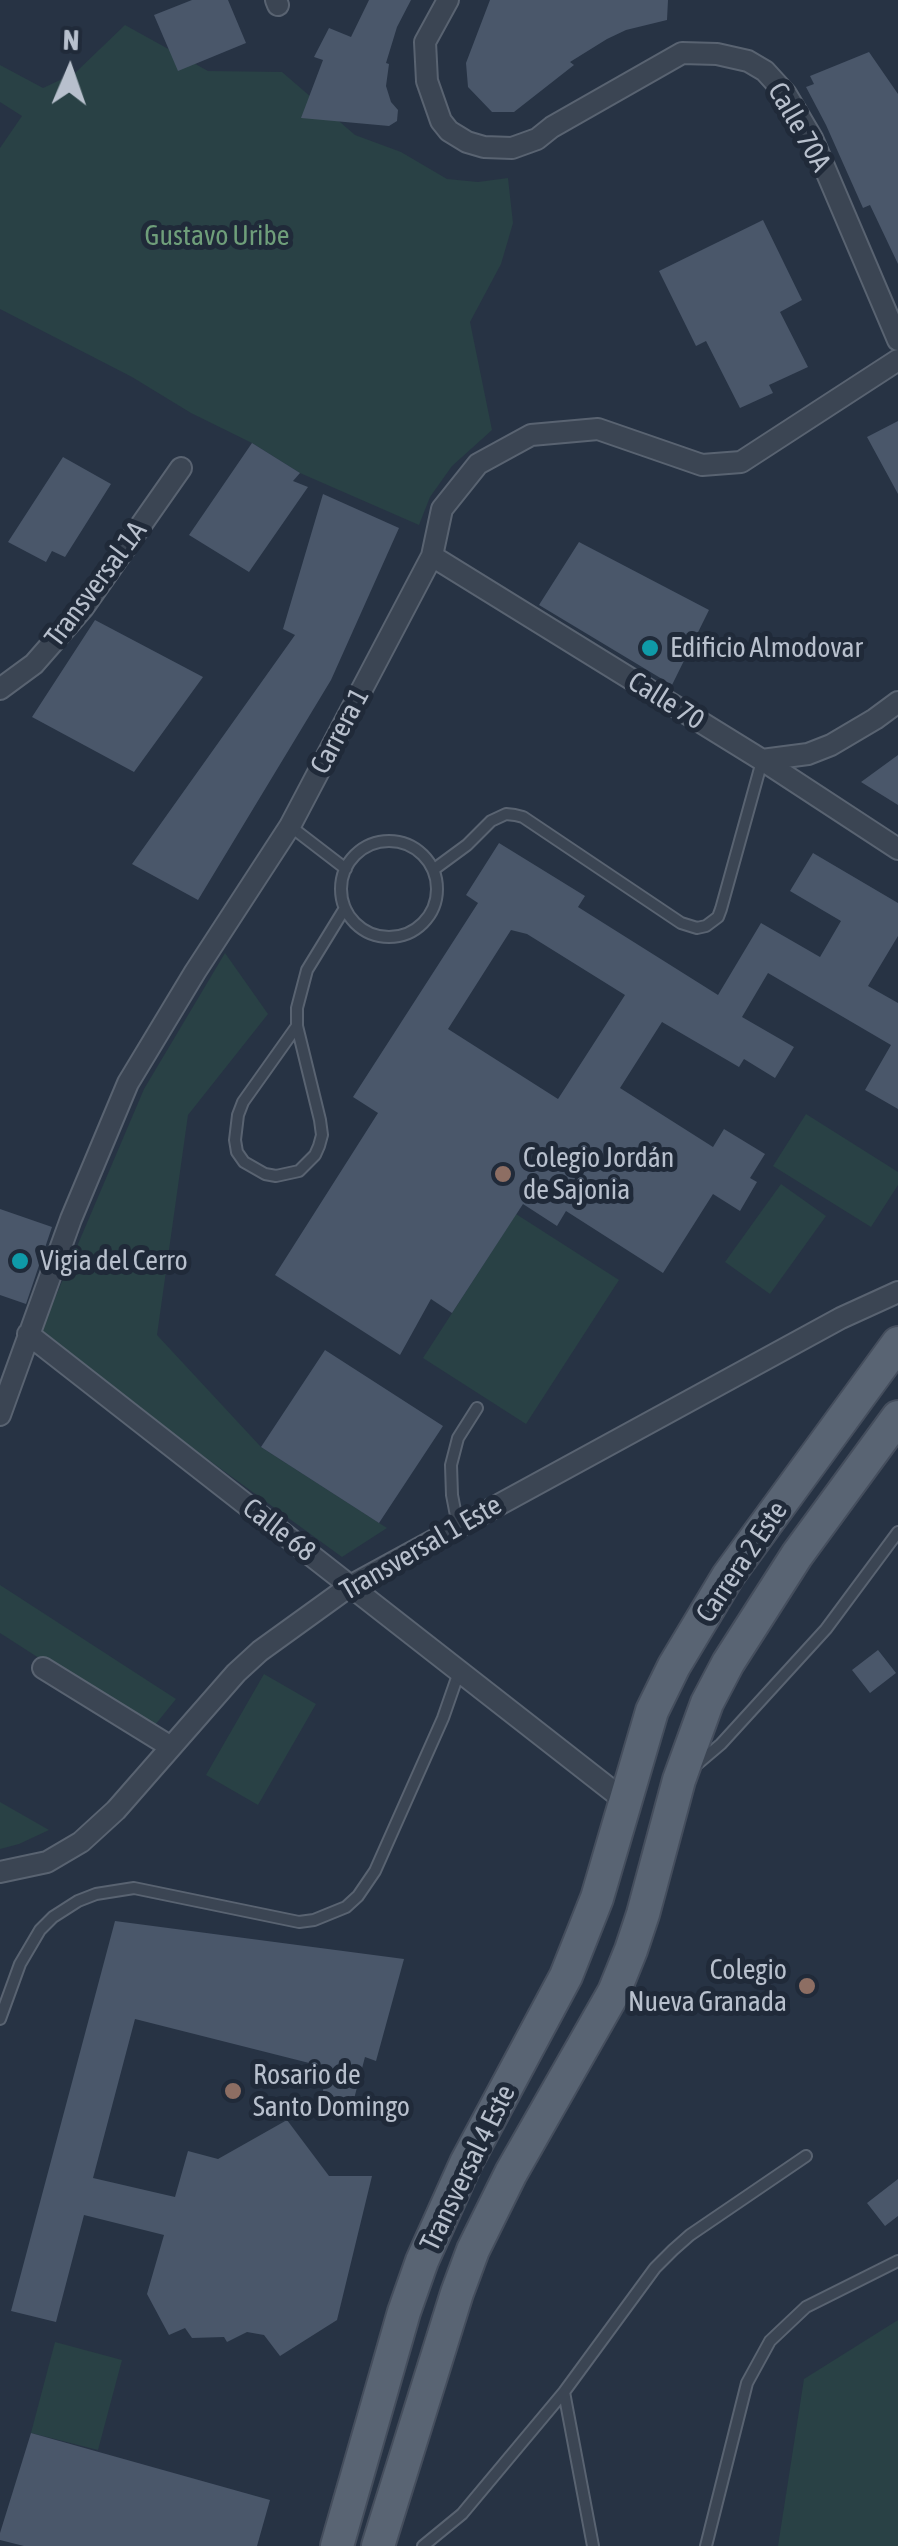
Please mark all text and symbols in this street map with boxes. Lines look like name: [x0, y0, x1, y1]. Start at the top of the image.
north arrow: [20, 20, 120, 120]
text: N: [62, 24, 80, 56]
street label: Calle 70A: [760, 77, 838, 177]
park label: Gustavo Uribe: [145, 219, 289, 253]
street label: Transversal 1A: [38, 515, 154, 653]
place label: Edificio Almodovar: [670, 631, 863, 665]
marker: Edificio Almodovar: [639, 637, 661, 659]
street label: Calle 70: [622, 665, 710, 737]
street label: Carrera 1: [303, 682, 377, 780]
place label: Colegio Jordán de Sajonia: [523, 1141, 674, 1207]
marker: Colegio Jordán de Sajonia: [492, 1163, 514, 1185]
place label: Vigia del Cerro: [40, 1244, 188, 1278]
marker: Vigia del Cerro: [9, 1250, 31, 1272]
street label: Transversal 1 Este: [334, 1488, 508, 1608]
street label: Calle 68: [236, 1491, 322, 1569]
street label: Carrera 2 Este: [689, 1495, 795, 1629]
place label: Colegio Nueva Granada: [628, 1953, 787, 2019]
marker: Colegio Nueva Granada: [796, 1975, 818, 1997]
place label: Rosario de Santo Domingo: [253, 2058, 410, 2124]
marker: Rosario de Santo Domingo: [222, 2080, 244, 2102]
street label: Transversal 4 Este: [413, 2080, 523, 2256]

